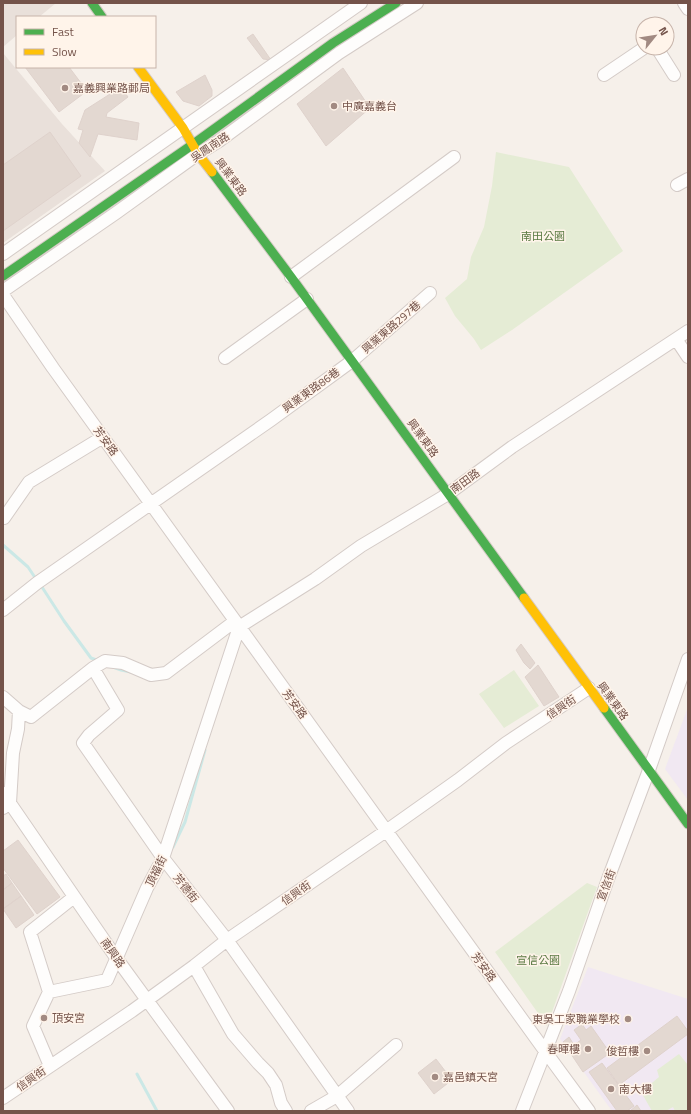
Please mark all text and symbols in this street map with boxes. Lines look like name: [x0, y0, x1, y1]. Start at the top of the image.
legend: [16, 16, 156, 68]
north arrow: [635, 16, 675, 56]
text: Fast: [52, 22, 75, 41]
text: N: [655, 24, 672, 38]
text: Slow: [52, 42, 77, 61]
place label: 嘉義興業路郵局: [73, 80, 150, 96]
marker: 嘉義興業路郵局: [60, 83, 70, 93]
place label: 中廣嘉義台: [342, 98, 397, 114]
marker: 中廣嘉義台: [329, 101, 339, 111]
street label: 吳鳳南路: [187, 128, 233, 166]
street label: 興業東路: [211, 155, 251, 199]
park label: 南田公園: [521, 228, 565, 244]
street label: 興業東路297巷: [358, 297, 424, 357]
street label: 興業東路86巷: [279, 364, 343, 416]
street label: 興業東路: [404, 415, 442, 461]
street label: 芳安路: [90, 423, 122, 459]
street label: 南田路: [447, 465, 483, 497]
street label: 興業東路: [594, 678, 632, 724]
street label: 芳安路: [279, 686, 311, 722]
street label: 信興街: [543, 691, 579, 723]
street label: 頂福街: [142, 853, 170, 889]
street label: 宣信街: [593, 867, 619, 903]
street label: 芳德街: [170, 870, 202, 906]
street label: 信興街: [278, 877, 314, 909]
street label: 南興路: [97, 935, 129, 971]
street label: 芳安路: [468, 949, 500, 985]
park label: 宣信公園: [516, 952, 560, 968]
place label: 頂安宮: [52, 1010, 85, 1026]
place label: 東吳工家職業學校: [532, 1011, 620, 1027]
marker: 頂安宮: [39, 1013, 49, 1023]
marker: 東吳工家職業學校: [623, 1014, 633, 1024]
place label: 春暉樓: [547, 1041, 580, 1057]
place label: 俊哲樓: [606, 1043, 639, 1059]
marker: 春暉樓: [583, 1044, 593, 1054]
marker: 俊哲樓: [642, 1046, 652, 1056]
street label: 信興街: [13, 1063, 49, 1095]
place label: 嘉邑鎮天宮: [443, 1069, 498, 1085]
marker: 嘉邑鎮天宮: [430, 1072, 440, 1082]
place label: 南大樓: [619, 1081, 652, 1097]
marker: 南大樓: [606, 1084, 616, 1094]

